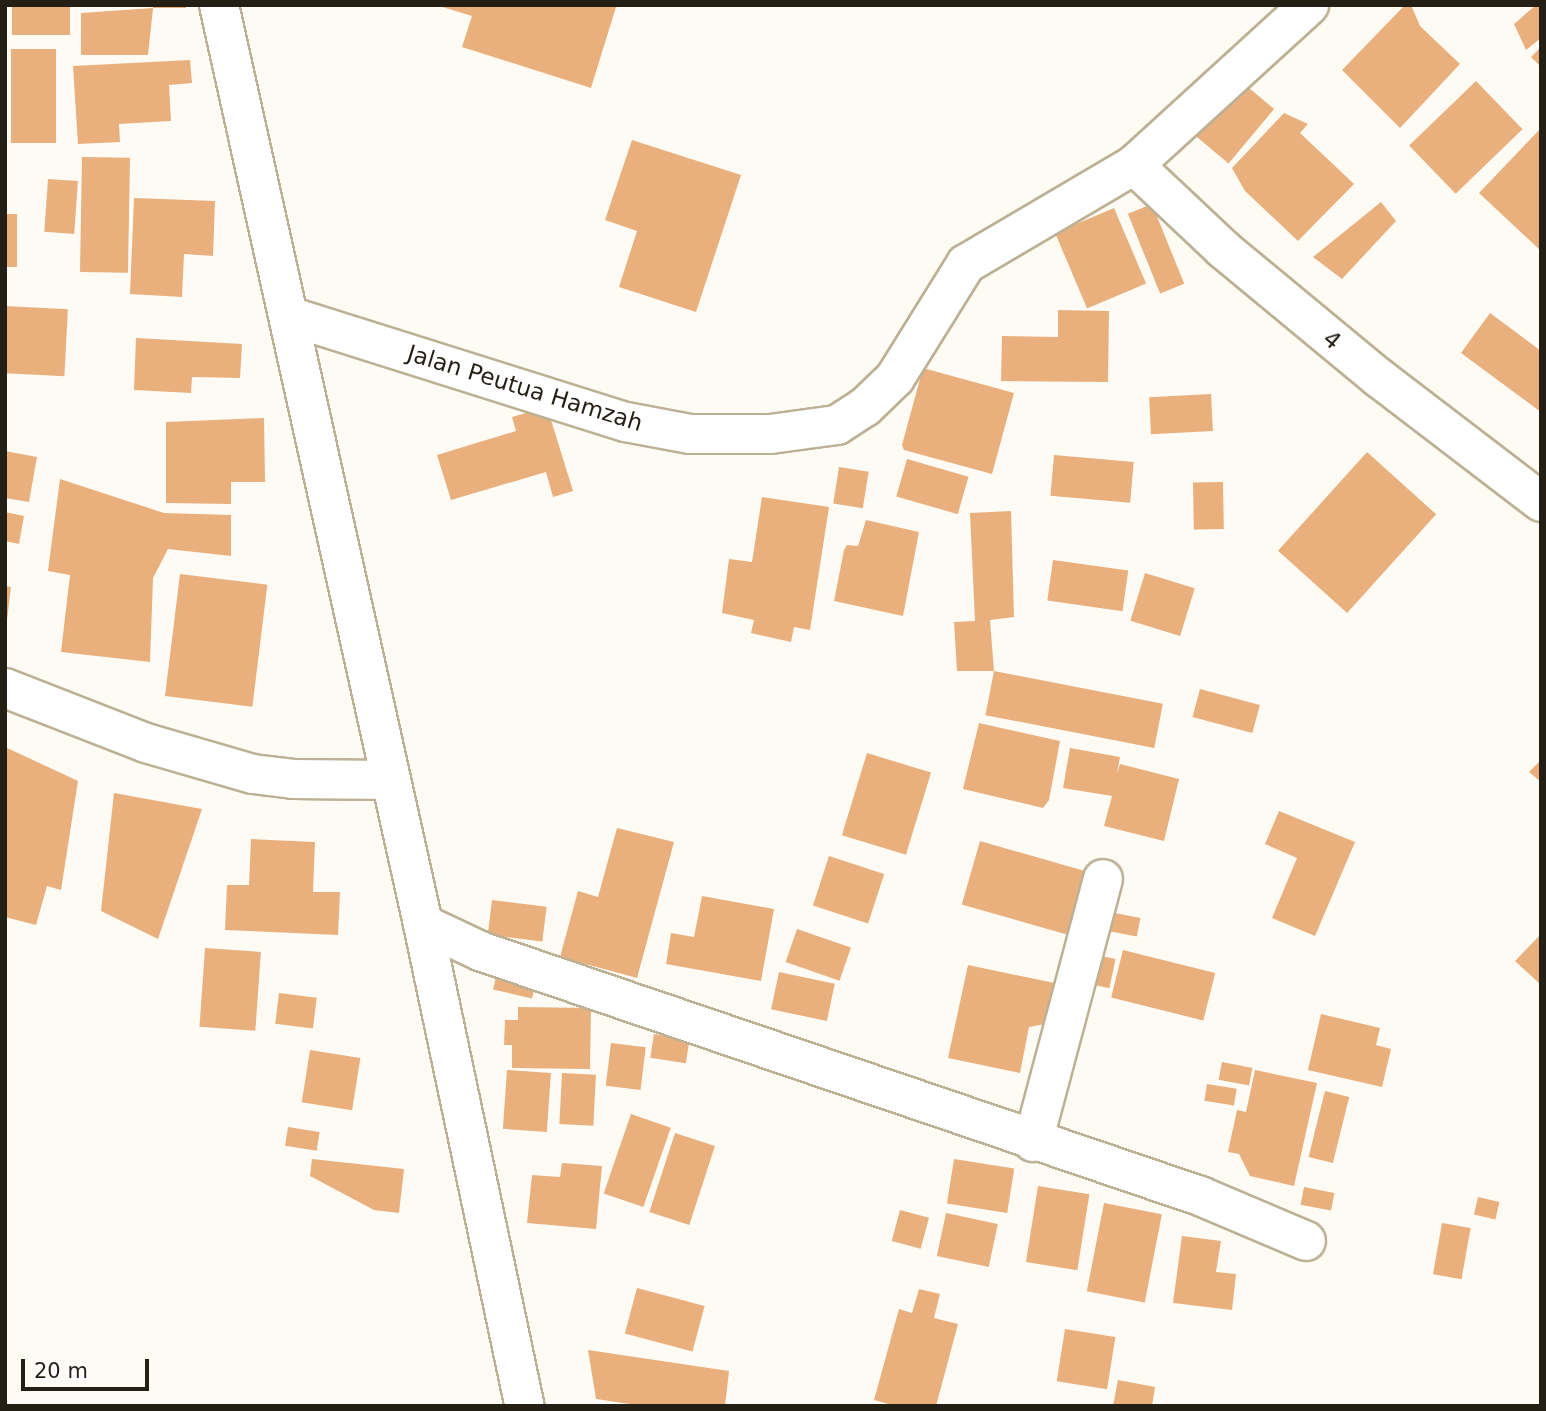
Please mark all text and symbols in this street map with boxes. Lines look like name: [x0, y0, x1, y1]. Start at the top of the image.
street label: 4: [1318, 325, 1346, 355]
street label: Jalan Peutua Hamzah: [404, 339, 646, 437]
scale bar: [24, 1344, 152, 1388]
text: 20 m: [34, 1359, 88, 1383]

